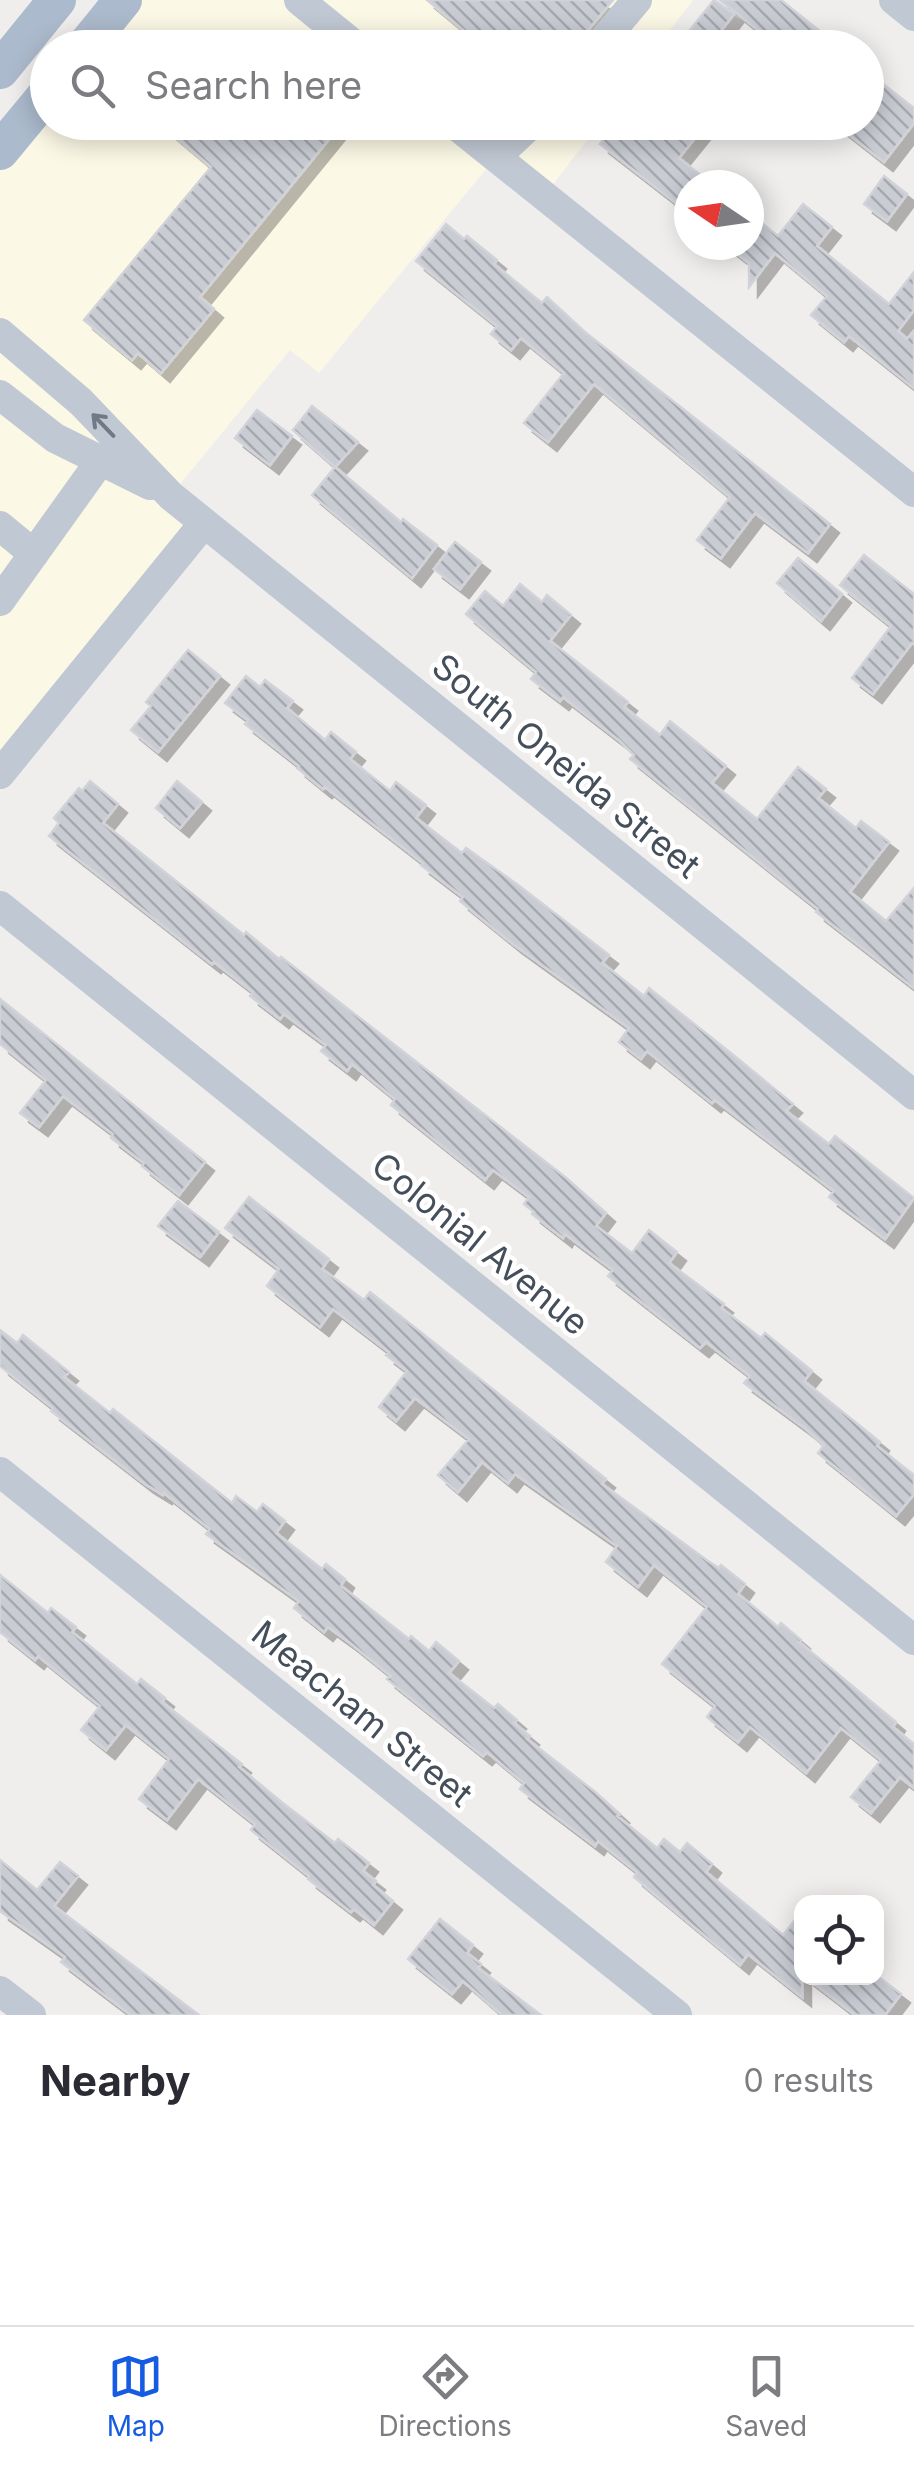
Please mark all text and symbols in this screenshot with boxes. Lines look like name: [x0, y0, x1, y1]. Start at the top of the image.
search box: [30, 30, 884, 140]
icon: search: [65, 58, 120, 113]
text: Search here: [145, 62, 362, 108]
north arrow: [674, 170, 764, 260]
one-way arrow: [92, 413, 116, 437]
street label: South Oneida Street: [424, 644, 709, 886]
street label: Colonial Avenue: [364, 1143, 597, 1343]
street label: Meacham Street: [244, 1611, 481, 1815]
map controls: [794, 1895, 884, 1985]
button: locate: [794, 1895, 884, 1985]
text: Nearby: [40, 2055, 191, 2106]
text: 0 results: [744, 2061, 874, 2100]
tab: Map: [107, 2349, 165, 2443]
tab: Directions: [378, 2349, 512, 2443]
tab: Saved: [725, 2349, 807, 2443]

